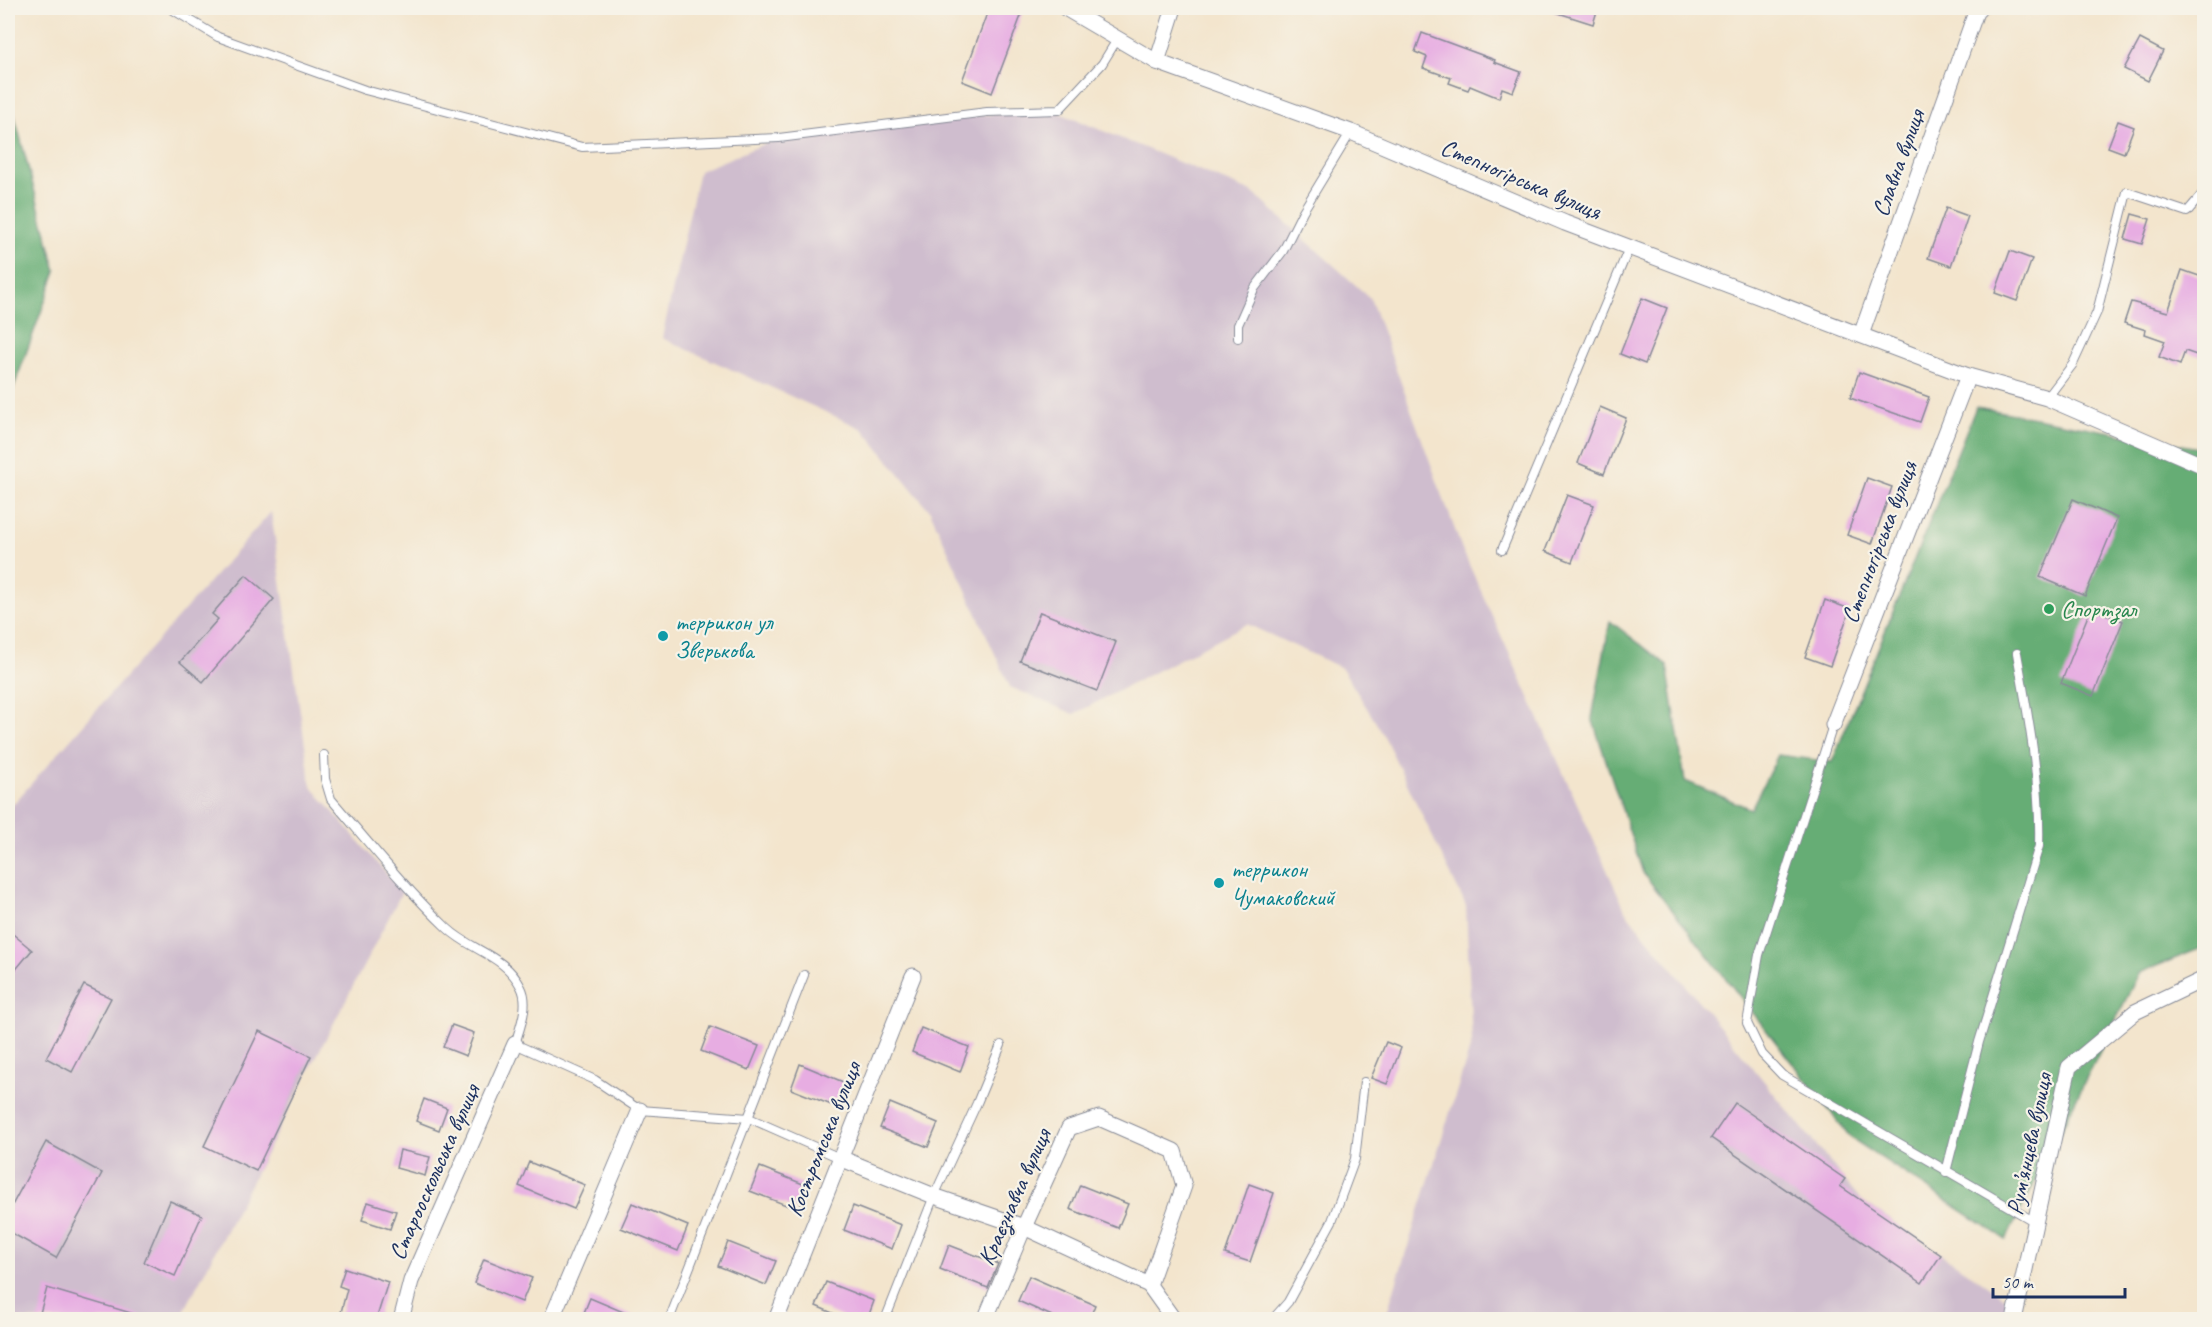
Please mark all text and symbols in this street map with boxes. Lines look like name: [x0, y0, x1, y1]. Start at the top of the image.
street label: Славна вулиця: [1865, 104, 1932, 220]
street label: Степногірська вулиця: [1436, 132, 1607, 227]
street label: Степногірська вулиця: [1834, 456, 1924, 627]
place label: Спортзал: [2061, 594, 2138, 625]
marker: Спортзал: [2042, 602, 2056, 616]
place label: террикон ул Зверькова: [675, 607, 775, 665]
marker: террикон ул Зверькова: [656, 629, 670, 643]
place label: террикон Чумаковский: [1231, 854, 1337, 912]
marker: террикон Чумаковский: [1212, 876, 1226, 890]
street label: Костромська вулиця: [778, 1056, 868, 1221]
street label: Рум’янцева вулиця: [1999, 1069, 2059, 1218]
street label: Старооскольська вулиця: [382, 1078, 487, 1264]
street label: Краєзнавча вулиця: [971, 1123, 1059, 1270]
scale bar: [1993, 1261, 2125, 1299]
text: 50 m: [2002, 1271, 2035, 1293]

